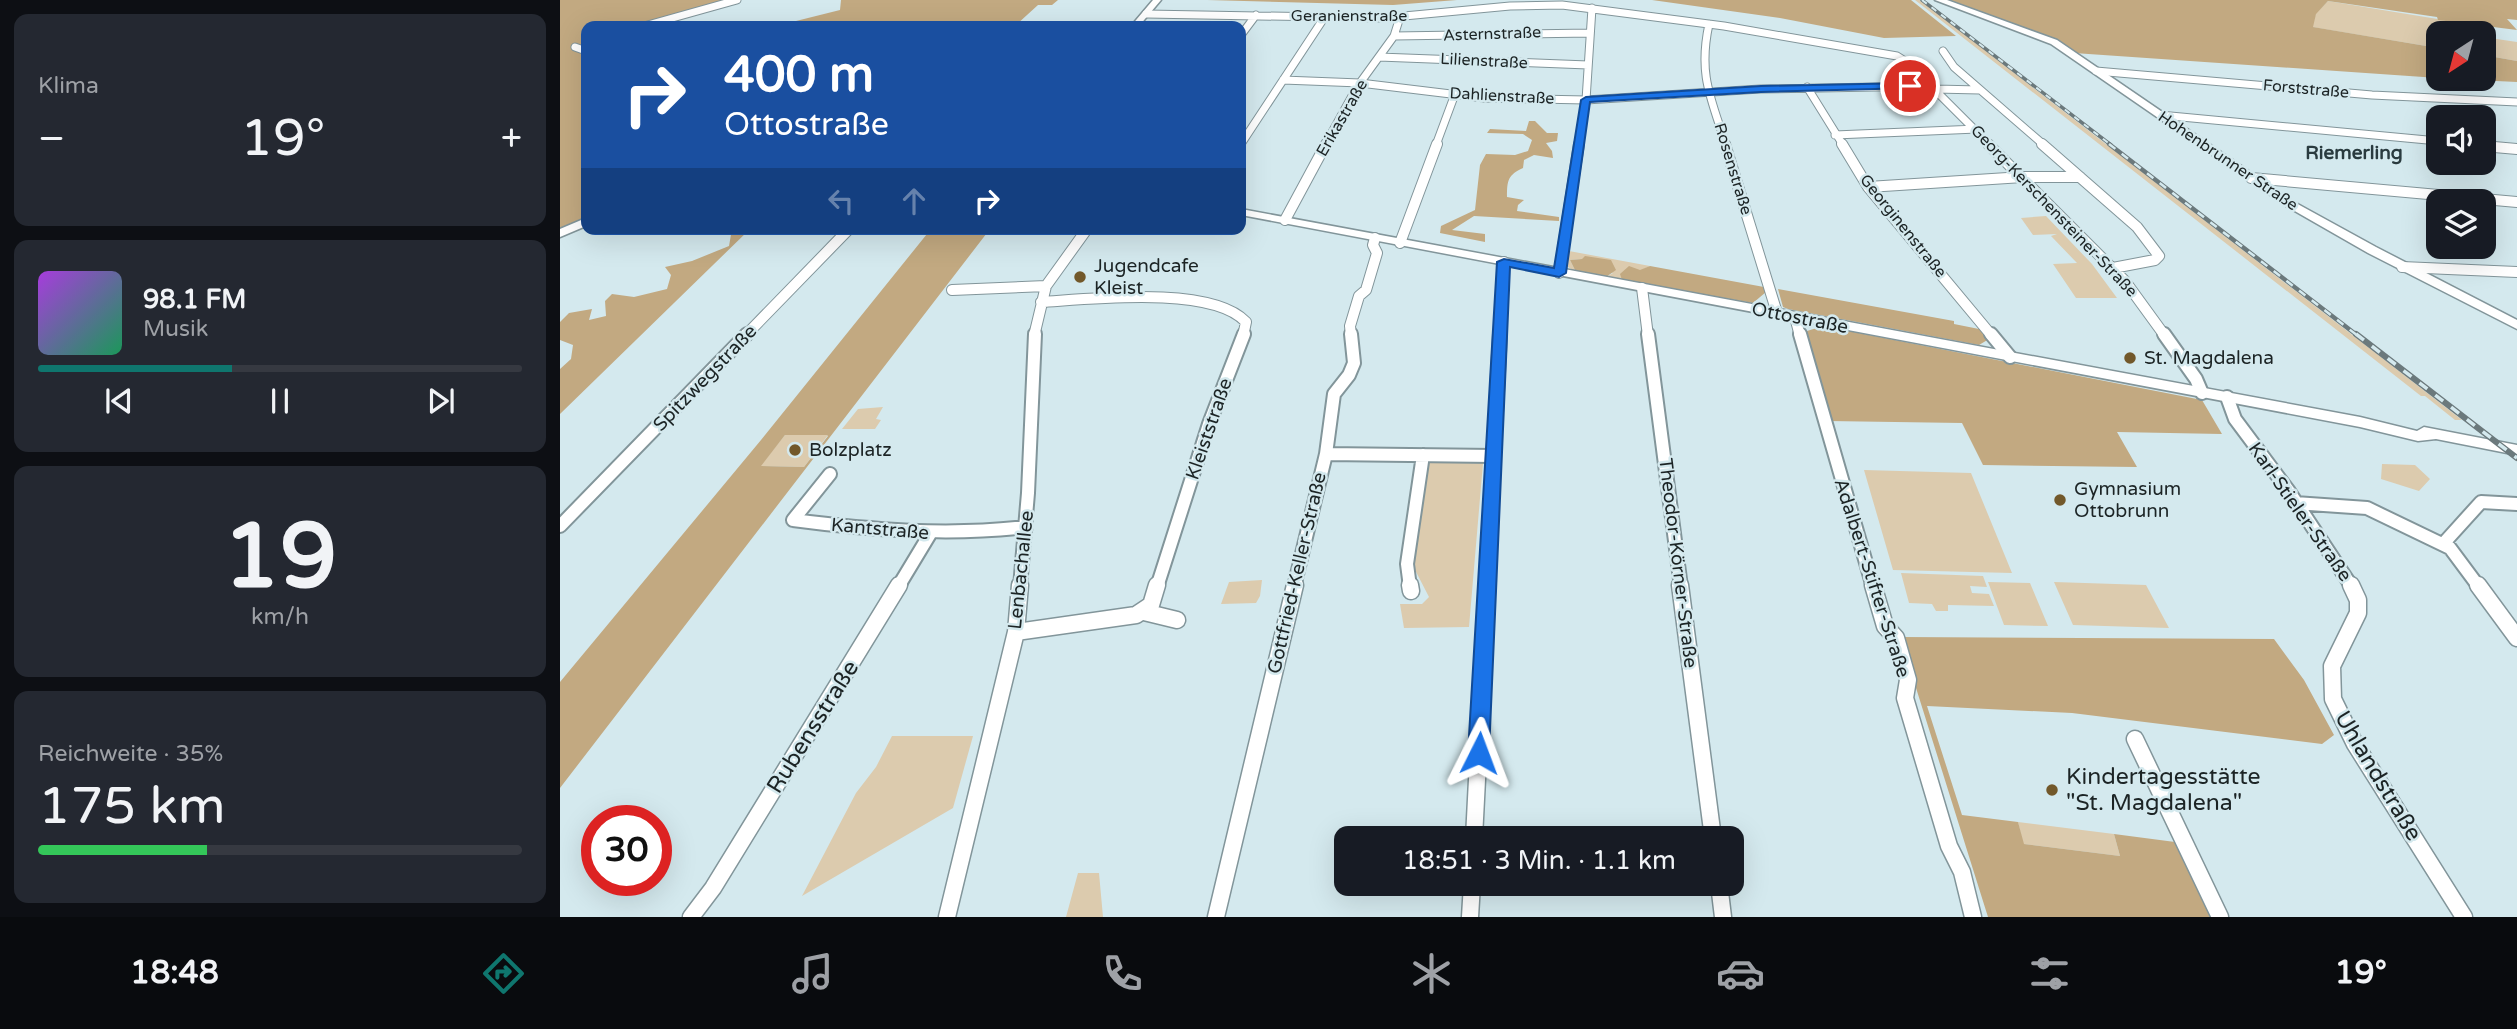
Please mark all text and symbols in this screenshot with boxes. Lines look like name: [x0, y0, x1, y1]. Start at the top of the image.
street label: Geranienstraße: [1291, 6, 1407, 26]
north arrow: [2426, 21, 2496, 91]
map controls: [2426, 21, 2496, 259]
street label: Asternstraße: [1443, 22, 1541, 46]
text: 400 m: [724, 46, 874, 105]
icon: right: [609, 49, 700, 140]
street label: Lilienstraße: [1440, 49, 1528, 73]
pin: [1880, 56, 1940, 116]
icon: arrive: [1891, 67, 1929, 105]
text: Klima: [38, 72, 99, 100]
street label: Forststraße: [2262, 75, 2350, 103]
street label: Erikastraße: [1312, 76, 1372, 160]
street label: Dahlienstraße: [1449, 83, 1555, 109]
button: sound: [2426, 105, 2496, 175]
text: Ottostraße: [724, 106, 889, 144]
text: 19°: [240, 107, 325, 170]
street label: Hohenbrunner Straße: [2154, 107, 2302, 215]
text: −: [38, 116, 65, 162]
text: +: [501, 116, 522, 162]
street label: Rosenstraße: [1710, 121, 1756, 217]
street label: Georg-Kerschensteiner-Straße: [1966, 121, 2142, 301]
district label: Riemerling: [2305, 142, 2403, 165]
street label: Georginenstraße: [1855, 170, 1951, 282]
icon: left: [822, 182, 860, 220]
icon: ahead: [895, 182, 933, 220]
icon: right: [968, 182, 1006, 220]
button: layers: [2426, 189, 2496, 259]
place label: Jugendcafe Kleist: [1094, 255, 1199, 299]
marker: Jugendcafe Kleist: [1072, 269, 1088, 285]
text: 98.1 FM: [143, 284, 246, 315]
street label: Ottostraße: [1750, 298, 1850, 338]
text: Musik: [143, 315, 208, 343]
street label: Spitzwegstraße: [649, 320, 761, 436]
place label: St. Magdalena: [2144, 347, 2274, 369]
marker: St. Magdalena: [2122, 350, 2138, 366]
street label: Kleiststraße: [1181, 375, 1237, 483]
icon: previous: [100, 382, 138, 420]
icon: pause: [261, 382, 299, 420]
icon: next: [422, 382, 460, 420]
street label: Karl-Stieler-Straße: [2244, 438, 2356, 586]
place label: Bolzplatz: [809, 439, 892, 461]
marker: Bolzplatz: [787, 442, 803, 458]
street label: Theodor-Körner-Straße: [1654, 457, 1702, 669]
street label: Gottfried-Keller-Straße: [1263, 470, 1331, 676]
street label: Adalbert-Stifter-Straße: [1829, 476, 1915, 680]
place label: Gymnasium Ottobrunn: [2074, 478, 2181, 522]
marker: Gymnasium Ottobrunn: [2052, 492, 2068, 508]
text: 19: [223, 502, 337, 612]
street label: Lenbachallee: [1004, 510, 1038, 630]
street label: Kantstraße: [830, 514, 930, 544]
text: km/h: [251, 603, 309, 631]
street label: Rubensstraße: [761, 655, 865, 799]
street label: Uhlandstraße: [2328, 706, 2428, 846]
position arrow: [1442, 716, 1516, 790]
text: Reichweite · 35%: [38, 740, 223, 768]
place label: Kindertagesstätte "St. Magdalena": [2066, 763, 2261, 817]
text: 175 km: [38, 775, 226, 838]
marker: Kindertagesstätte "St. Magdalena": [2044, 782, 2060, 798]
speed limit sign: 30: [581, 805, 672, 896]
text: 18:51 · 3 Min. · 1.1 km: [1402, 845, 1676, 876]
icon: directions: [479, 949, 528, 998]
icon: music: [788, 949, 837, 998]
icon: phone: [1098, 949, 1147, 998]
icon: climate: [1407, 949, 1456, 998]
icon: car: [1716, 949, 1765, 998]
icon: filters: [2025, 949, 2074, 998]
text: 18:48: [130, 954, 219, 992]
text: 19°: [2334, 954, 2387, 992]

